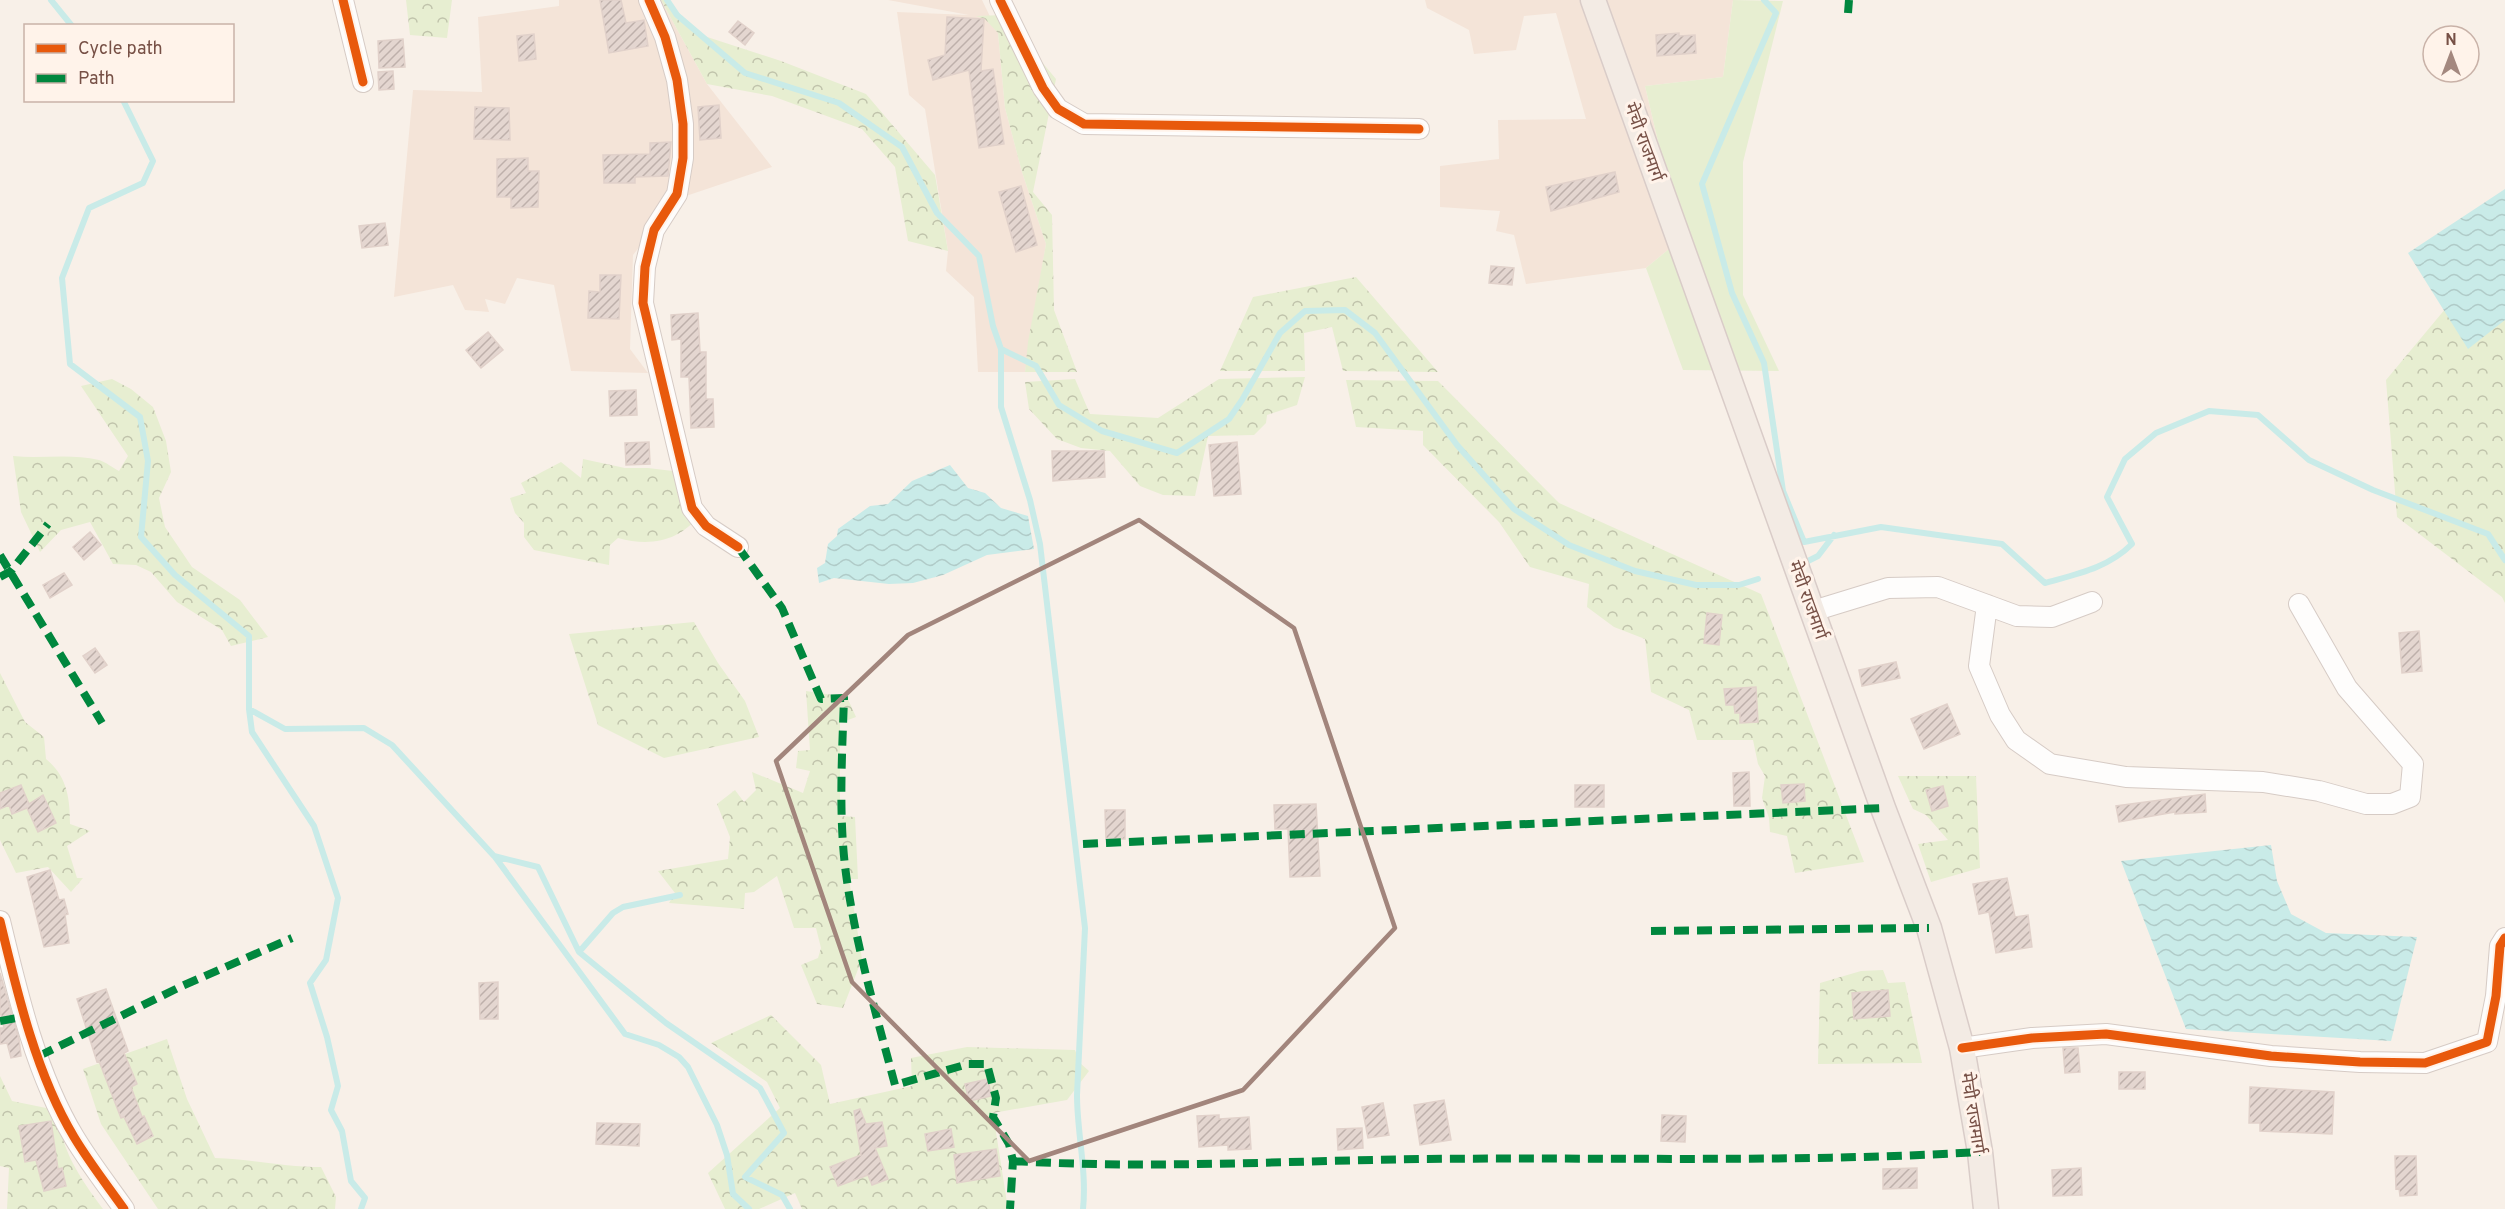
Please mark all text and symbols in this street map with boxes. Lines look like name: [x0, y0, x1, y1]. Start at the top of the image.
legend: [24, 24, 234, 102]
north arrow: [2421, 24, 2481, 84]
text: N: [2445, 31, 2457, 51]
text: Cycle path: [78, 38, 163, 61]
text: Path: [78, 68, 115, 91]
street label: मेची राजमार्ग: [1618, 100, 1669, 186]
street label: मेची राजमार्ग: [1782, 558, 1833, 644]
street label: मेची राजमार्ग: [1954, 1071, 1990, 1157]

